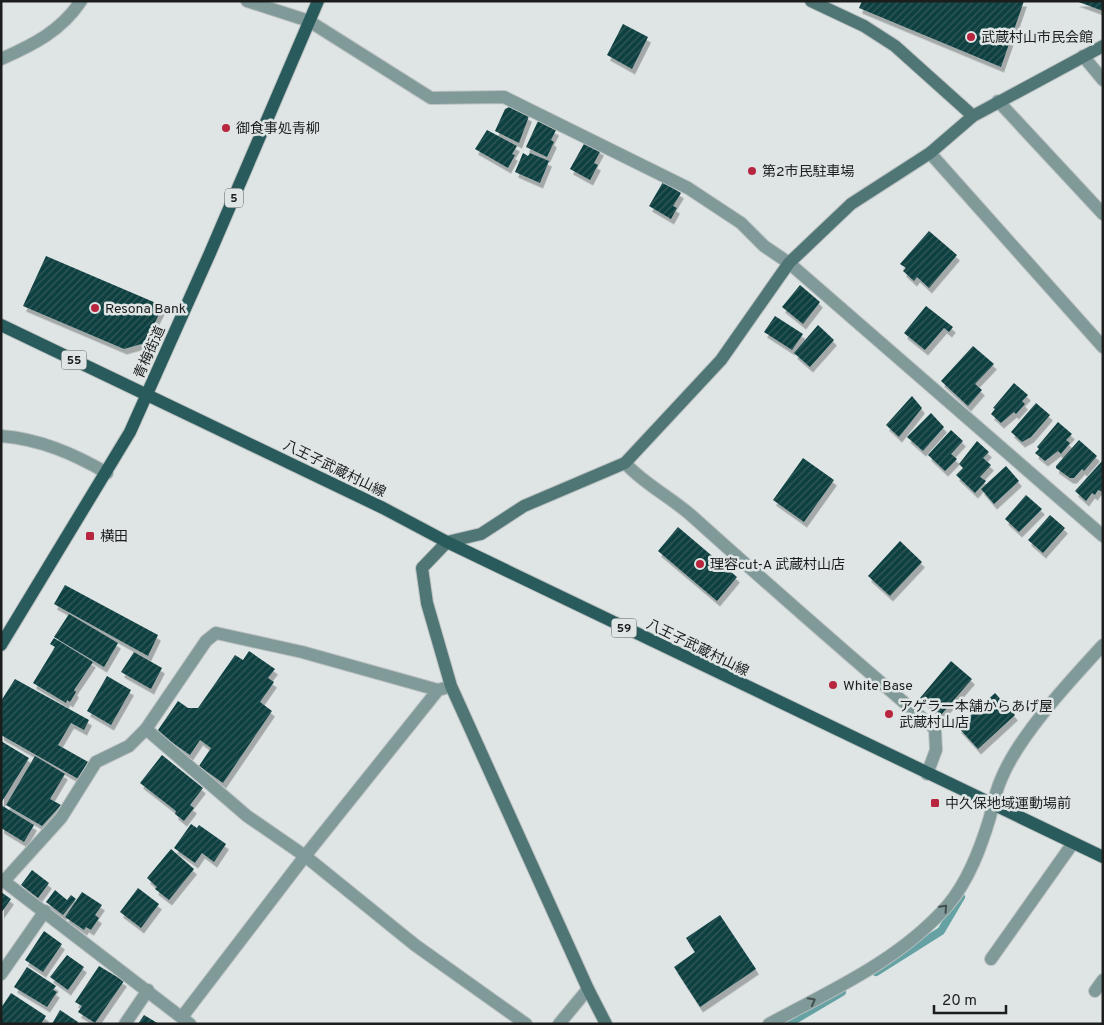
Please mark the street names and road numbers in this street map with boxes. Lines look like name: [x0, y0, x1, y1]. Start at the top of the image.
road number: 5: [225, 188, 243, 208]
street label: 青梅街道: [130, 323, 170, 382]
road number: 55: [62, 350, 86, 370]
street label: 八王子武蔵村山線: [280, 436, 389, 502]
street label: 八王子武蔵村山線: [643, 615, 752, 681]
road number: 59: [612, 618, 636, 638]

